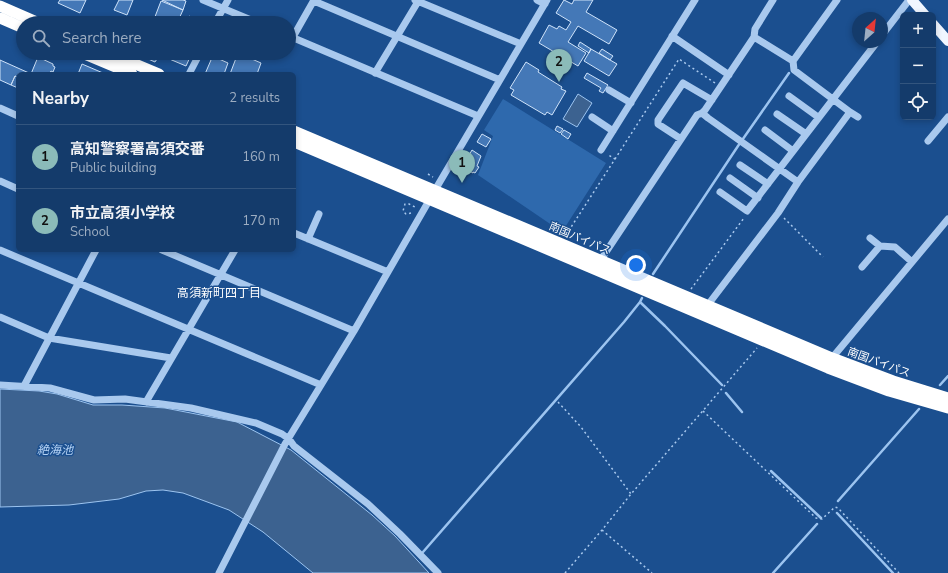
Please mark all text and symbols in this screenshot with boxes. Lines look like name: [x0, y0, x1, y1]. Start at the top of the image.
north arrow: [852, 12, 888, 48]
map controls: [900, 12, 936, 120]
button: +: [900, 12, 936, 48]
search box: [16, 16, 296, 60]
icon: search: [30, 27, 52, 49]
text: Search here: [62, 28, 142, 48]
button: −: [900, 48, 936, 84]
pin: 2: [546, 49, 572, 82]
button: locate: [900, 84, 936, 120]
text: Nearby: [32, 87, 89, 110]
text: 2 results: [229, 89, 280, 107]
text: 高知警察署高須交番: [70, 139, 205, 159]
text: 1: [41, 148, 49, 166]
text: 160 m: [242, 148, 280, 166]
pin: 1: [449, 150, 475, 183]
text: Public building: [70, 159, 157, 177]
text: 市立高須小学校: [70, 203, 175, 223]
text: 2: [41, 212, 49, 230]
text: 170 m: [242, 212, 280, 230]
street label: 南国バイパス: [547, 219, 613, 258]
text: School: [70, 223, 110, 241]
your location: [626, 255, 646, 275]
district label: 高須新町四丁目: [177, 285, 261, 301]
street label: 南国バイパス: [845, 344, 912, 381]
water label: 絶海池: [37, 442, 74, 458]

